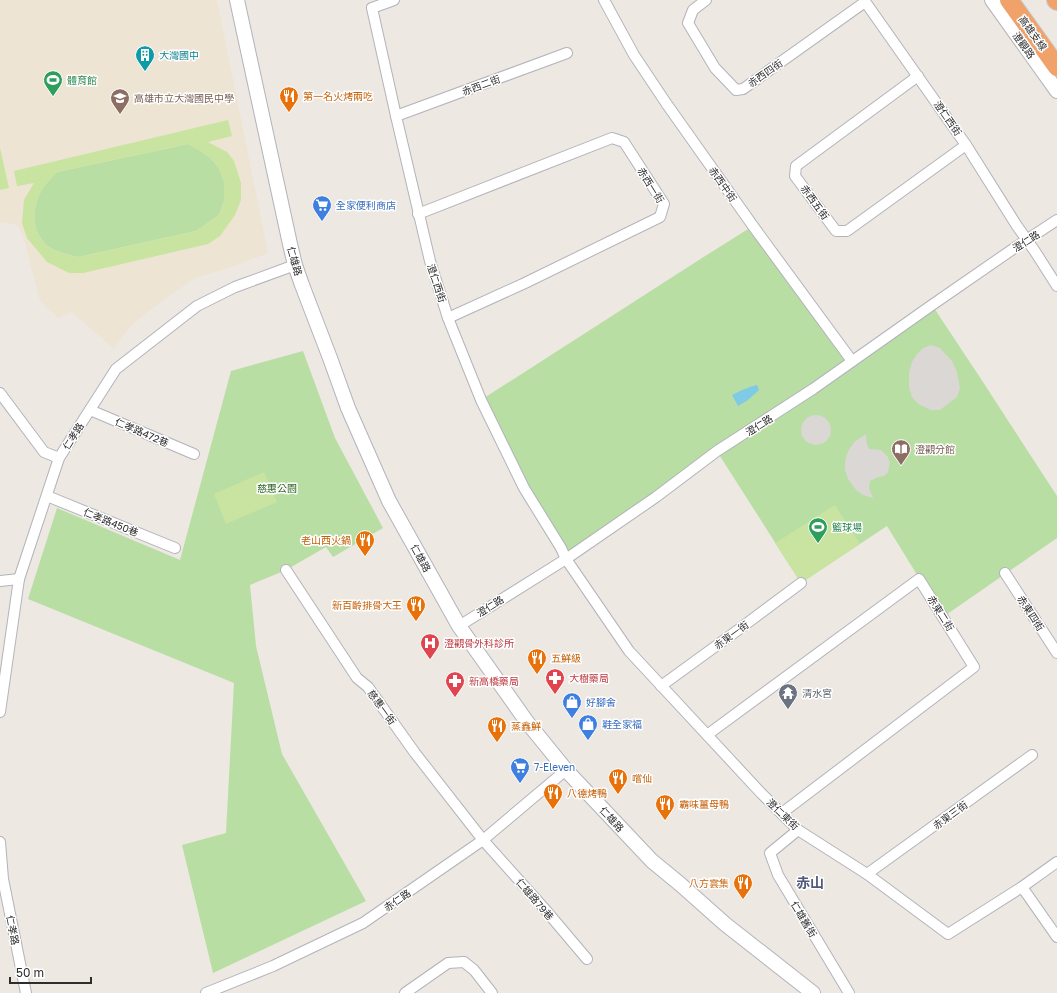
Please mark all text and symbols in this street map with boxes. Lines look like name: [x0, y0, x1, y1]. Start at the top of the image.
street label: 高雄支線: [1016, 13, 1050, 53]
street label: 澄觀路: [1010, 29, 1038, 61]
building icon: 大灣國中: [134, 44, 156, 72]
place label: 大灣國中: [159, 49, 199, 61]
street label: 赤西四街: [745, 57, 785, 89]
sports icon: 體育館: [42, 69, 64, 97]
street label: 赤西二街: [460, 73, 502, 97]
place label: 體育館: [67, 74, 97, 86]
restaurant icon: 第一名火烤兩吃: [278, 85, 300, 113]
school or university icon: 高雄市立大灣國民中學: [109, 87, 131, 115]
place label: 第一名火烤兩吃: [303, 90, 373, 102]
place label: 高雄市立大灣國民中學: [134, 92, 234, 104]
street label: 澄仁西街: [932, 98, 964, 138]
street label: 赤西中街: [707, 164, 739, 204]
street label: 赤西一街: [635, 165, 667, 205]
street label: 赤西五街: [798, 182, 832, 222]
supermarket icon: 全家便利商店: [311, 194, 333, 222]
place label: 全家便利商店: [336, 199, 396, 211]
street label: 澄仁路: [1010, 228, 1042, 254]
street label: 仁雄路: [285, 245, 305, 277]
street label: 澄仁西街: [425, 262, 449, 304]
street label: 澄仁路: [743, 412, 775, 438]
street label: 仁孝路472巷: [113, 415, 171, 449]
street label: 仁孝路: [60, 420, 86, 452]
library icon: 澄觀分館: [890, 438, 912, 466]
place label: 澄觀分館: [915, 443, 955, 455]
park label: 慈惠公園: [257, 482, 297, 494]
street label: 仁孝路450巷: [82, 506, 140, 538]
sports icon: 籃球場: [807, 516, 829, 544]
place label: 籃球場: [832, 521, 862, 533]
restaurant icon: 老山西火鍋: [354, 529, 376, 557]
place label: 老山西火鍋: [301, 534, 351, 546]
street label: 仁雄路: [408, 542, 434, 574]
street label: 澄仁路: [474, 593, 506, 619]
street label: 赤東二街: [925, 593, 957, 633]
street label: 赤東四街: [1015, 593, 1047, 633]
restaurant icon: 新百齡排骨大王: [405, 594, 427, 622]
place label: 新百齡排骨大王: [332, 599, 402, 611]
street label: 赤東一街: [711, 618, 751, 652]
hospital icon: 澄觀骨外科診所: [419, 632, 441, 660]
place label: 澄觀骨外科診所: [444, 637, 514, 649]
restaurant icon: 五鮮級: [526, 647, 548, 675]
place label: 五鮮級: [551, 652, 581, 664]
pharmacy icon: 大樹藥局: [544, 667, 566, 695]
pharmacy icon: 新高橋藥局: [444, 670, 466, 698]
place label: 大樹藥局: [569, 672, 609, 684]
place label: 新高橋藥局: [469, 675, 519, 687]
temple icon: 清水宮: [777, 682, 799, 710]
street label: 慈惠一街: [365, 687, 399, 727]
place label: 清水宮: [802, 687, 832, 699]
shop icon: 好腳舍: [561, 691, 583, 719]
place label: 好腳舍: [586, 696, 616, 708]
shop icon: 鞋全家福: [577, 713, 599, 741]
restaurant icon: 蒸鑫鮮: [486, 715, 508, 743]
place label: 鞋全家福: [602, 718, 642, 730]
place label: 蒸鑫鮮: [511, 720, 541, 732]
supermarket icon: 7-Eleven: [509, 756, 531, 784]
place label: 7-Eleven: [534, 761, 575, 773]
restaurant icon: 嚐仙: [607, 767, 629, 795]
place label: 嚐仙: [632, 772, 652, 784]
restaurant icon: 八德烤鴨: [542, 782, 564, 810]
place label: 八德烤鴨: [567, 787, 607, 799]
restaurant icon: 霸味薑母鴨: [654, 793, 676, 821]
street label: 澄仁東街: [764, 796, 802, 832]
place label: 霸味薑母鴨: [679, 798, 729, 810]
street label: 赤東三街: [930, 798, 970, 832]
street label: 仁雄路: [597, 804, 627, 834]
restaurant icon: 八方雲集: [732, 872, 754, 900]
district label: 赤山: [796, 874, 824, 891]
street label: 仁雄路79巷: [514, 876, 556, 922]
place label: 八方雲集: [689, 877, 729, 889]
street label: 赤仁路: [381, 886, 413, 914]
street label: 仁雄舊街: [789, 899, 819, 939]
street label: 仁孝路: [4, 914, 22, 946]
scale bar: [10, 959, 91, 985]
text: 50 m: [16, 965, 44, 980]

